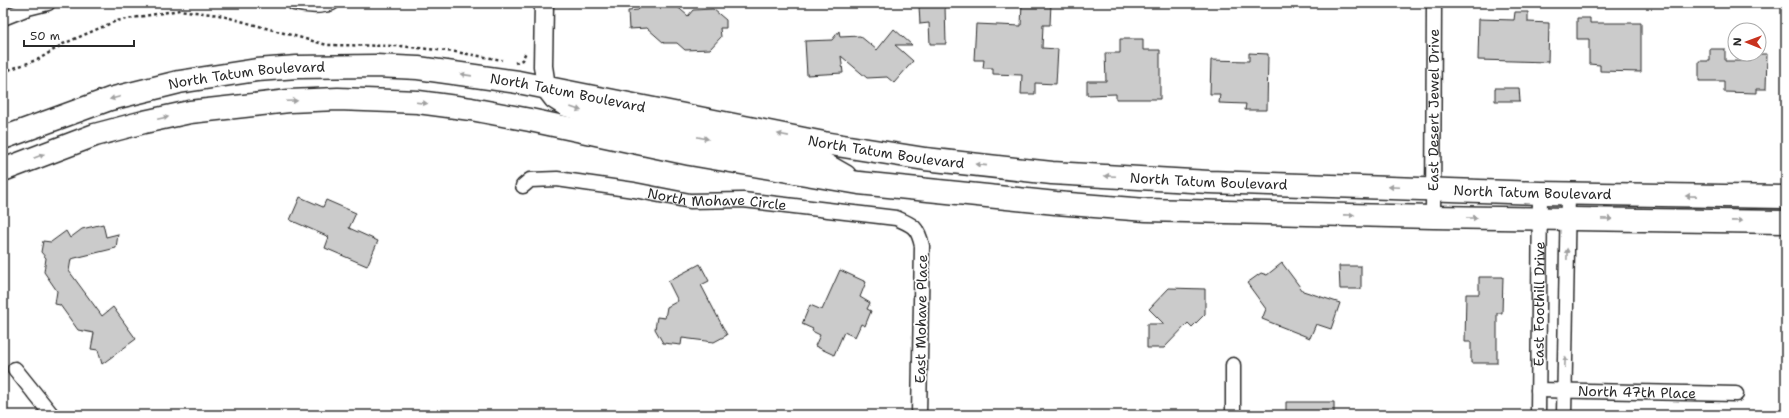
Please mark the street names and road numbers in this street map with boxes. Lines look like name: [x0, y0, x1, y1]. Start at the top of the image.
street label: East Desert Jewel Drive: [1424, 29, 1443, 191]
street label: North Tatum Boulevard: [166, 58, 325, 93]
street label: North Tatum Boulevard: [489, 69, 647, 116]
street label: North Tatum Boulevard: [806, 131, 966, 172]
street label: North Tatum Boulevard: [1129, 168, 1288, 194]
street label: North Tatum Boulevard: [1453, 181, 1612, 203]
street label: North Mohave Circle: [646, 184, 788, 214]
street label: East Foothill Drive: [1529, 241, 1549, 367]
street label: East Mohave Place: [911, 254, 931, 384]
street label: North 47th Place: [1578, 382, 1696, 402]

